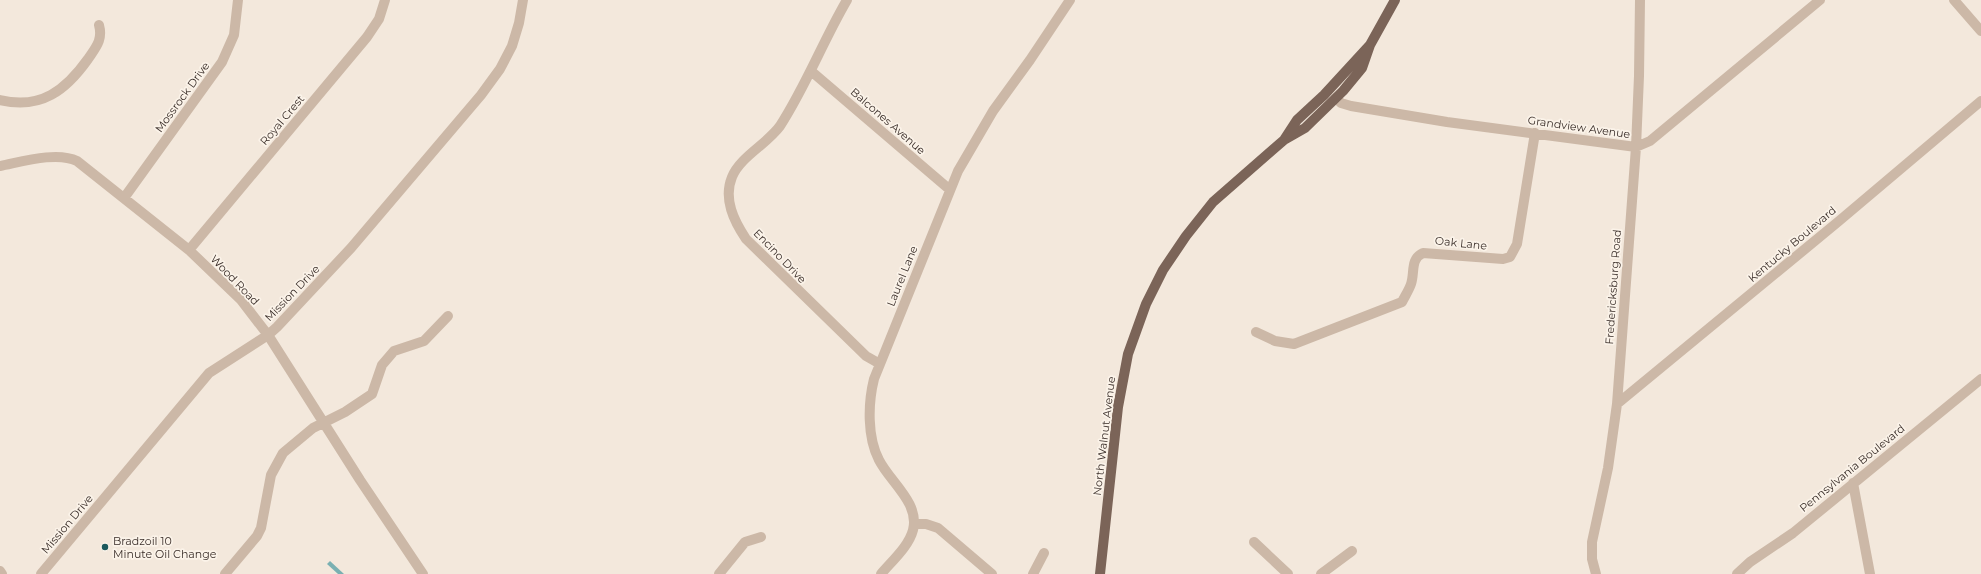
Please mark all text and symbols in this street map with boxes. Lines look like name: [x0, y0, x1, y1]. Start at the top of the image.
street label: Mossrock Drive: [152, 59, 212, 135]
street label: Balcones Avenue: [848, 85, 929, 158]
street label: Royal Crest: [257, 92, 307, 148]
street label: Grandview Avenue: [1527, 113, 1632, 141]
street label: Kentucky Boulevard: [1745, 203, 1839, 285]
street label: Encino Drive: [751, 226, 810, 286]
street label: Fredericksburg Road: [1602, 229, 1624, 345]
street label: Oak Lane: [1434, 233, 1488, 253]
street label: Laurel Lane: [883, 243, 921, 308]
street label: Wood Road: [208, 252, 262, 308]
street label: Mission Drive: [262, 262, 323, 324]
street label: North Walnut Avenue: [1090, 375, 1118, 496]
street label: Pennsylvania Boulevard: [1796, 421, 1908, 515]
street label: Mission Drive: [38, 491, 96, 557]
place label: Bradzoil 10 Minute Oil Change: [113, 534, 217, 561]
marker: Bradzoil 10 Minute Oil Change: [100, 542, 110, 552]

